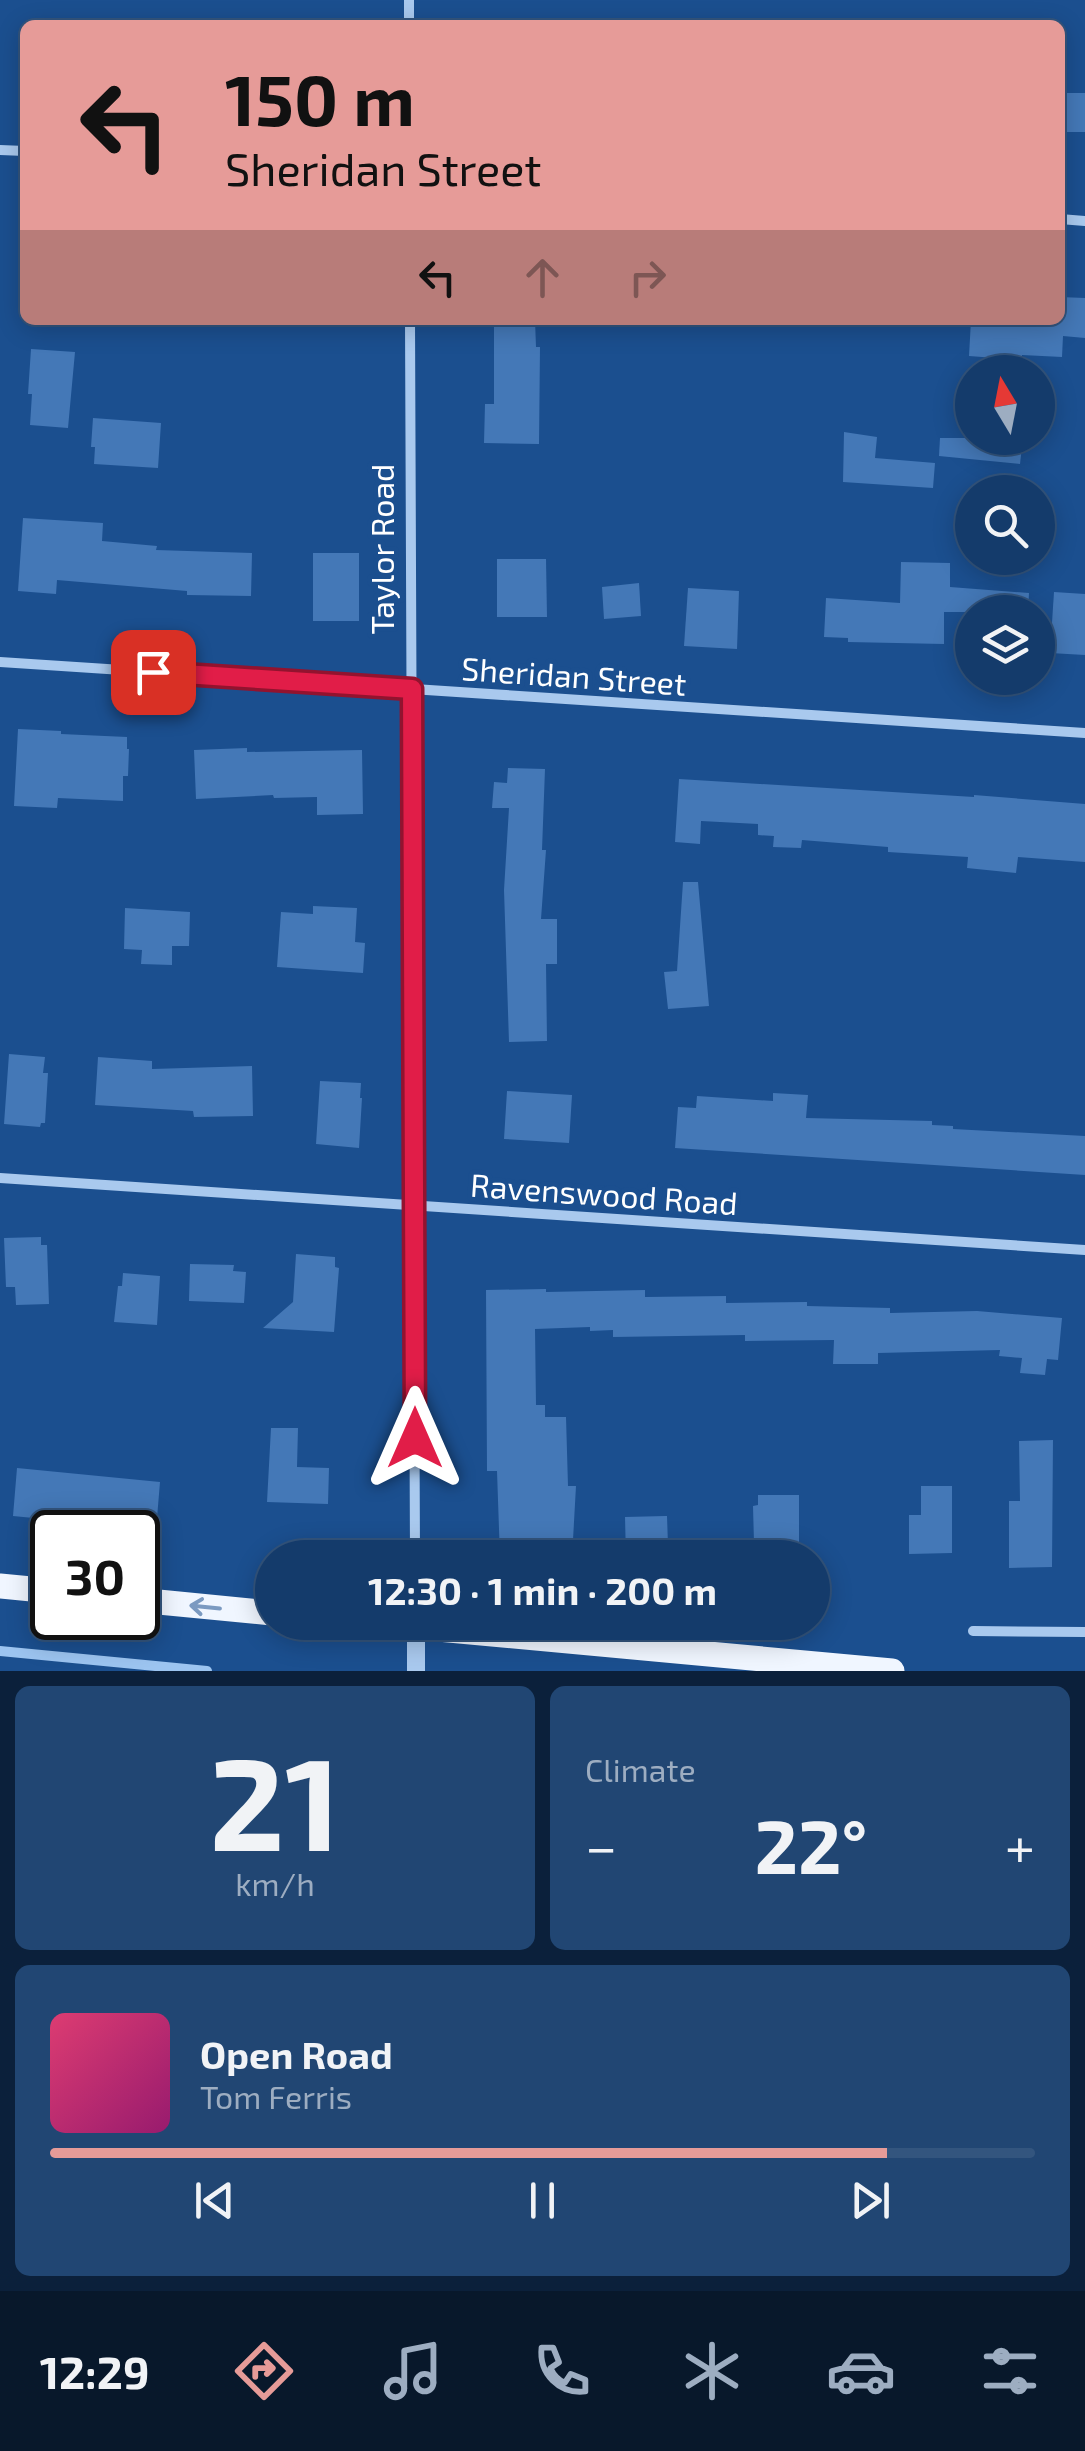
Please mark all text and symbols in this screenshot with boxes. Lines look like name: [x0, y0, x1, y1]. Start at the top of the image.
text: 150 m: [225, 56, 415, 140]
icon: left: [60, 60, 190, 190]
text: Sheridan Street: [225, 141, 542, 195]
icon: left: [410, 250, 465, 305]
icon: ahead: [515, 250, 570, 305]
icon: right: [620, 250, 675, 305]
north arrow: [955, 355, 1055, 455]
map controls: [955, 355, 1055, 695]
street label: Taylor Road: [362, 464, 400, 634]
button: search: [955, 475, 1055, 575]
button: layers: [955, 595, 1055, 695]
pin: [111, 630, 196, 715]
icon: arrive: [126, 645, 181, 700]
street label: Sheridan Street: [460, 648, 688, 702]
street label: Ravenswood Road: [469, 1165, 739, 1221]
position arrow: [363, 1386, 467, 1490]
speed limit sign: 30: [30, 1510, 160, 1640]
text: 12:30 · 1 min · 200 m: [368, 1567, 717, 1613]
one-way arrow: [189, 1597, 222, 1616]
text: 21: [209, 1721, 341, 1877]
text: Climate: [585, 1750, 696, 1788]
text: 22°: [754, 1799, 867, 1889]
text: −: [585, 1812, 617, 1878]
text: +: [1005, 1812, 1035, 1878]
text: km/h: [235, 1864, 315, 1902]
text: Open Road: [200, 2031, 393, 2077]
text: Tom Ferris: [200, 2077, 352, 2115]
icon: previous: [187, 2173, 242, 2228]
icon: pause: [515, 2173, 570, 2228]
icon: next: [843, 2173, 898, 2228]
icon: directions: [229, 2336, 299, 2406]
icon: music: [378, 2336, 448, 2406]
icon: phone: [527, 2336, 597, 2406]
icon: climate: [677, 2336, 747, 2406]
icon: car: [826, 2336, 896, 2406]
icon: filters: [975, 2336, 1045, 2406]
text: 12:29: [40, 2344, 150, 2398]

